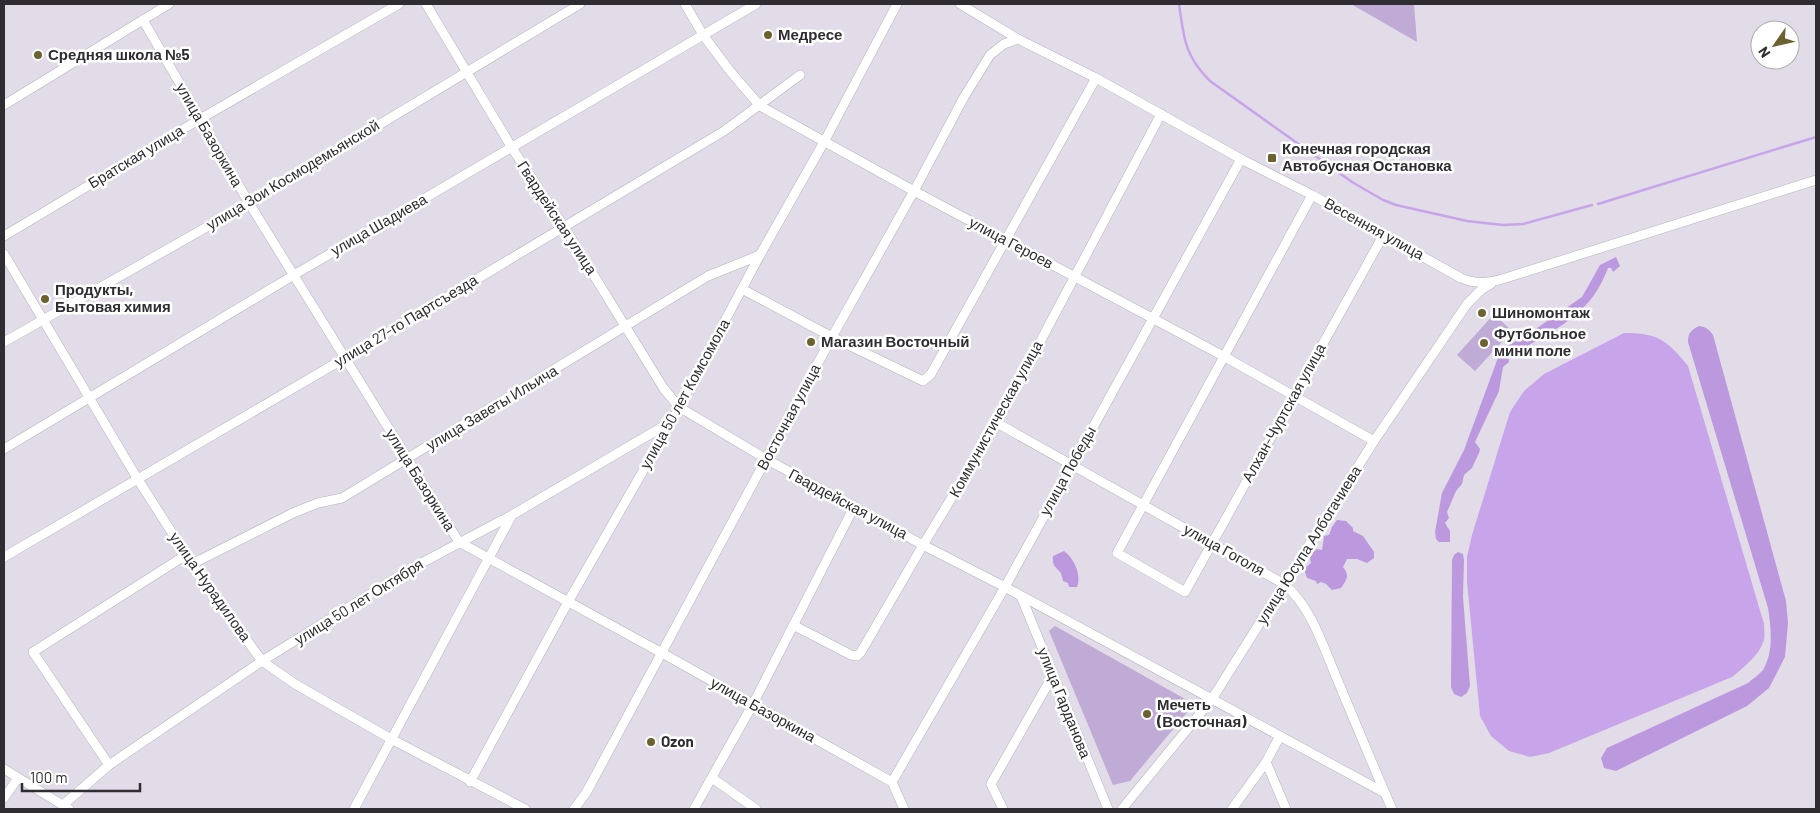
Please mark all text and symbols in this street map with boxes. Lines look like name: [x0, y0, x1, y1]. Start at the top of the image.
north arrow: [1750, 20, 1800, 70]
place label: Медресе: [778, 25, 842, 43]
marker: Медресе: [762, 29, 774, 41]
text: N: [1754, 44, 1773, 61]
place label: Средняя школа №5: [48, 45, 190, 63]
marker: Средняя школа №5: [32, 49, 44, 61]
street label: улица Базоркина: [173, 79, 247, 190]
street label: улица Зои Космодемьянской: [203, 115, 382, 233]
street label: Братская улица: [85, 120, 187, 192]
place label: Конечная городская Автобусная Остановка: [1282, 139, 1452, 174]
marker: Конечная городская Автобусная Остановка: [1266, 152, 1278, 164]
street label: Гвардейская улица: [514, 157, 602, 278]
street label: улица Шадиева: [327, 189, 430, 259]
street label: Весенняя улица: [1321, 193, 1428, 263]
street label: улица Героев: [966, 212, 1057, 272]
street label: улица 27-го Партсъезда: [331, 270, 481, 370]
place label: Продукты, Бытовая химия: [55, 280, 171, 315]
marker: Продукты, Бытовая химия: [39, 293, 51, 305]
place label: Шиномонтаж: [1492, 303, 1590, 321]
marker: Шиномонтаж: [1476, 307, 1488, 319]
street label: улица 50 лет Комсомола: [635, 315, 733, 472]
place label: Футбольное мини поле: [1494, 324, 1586, 359]
place label: Магазин Восточный: [821, 332, 969, 350]
marker: Магазин Восточный: [805, 336, 817, 348]
street label: Коммунистическая улица: [945, 337, 1046, 500]
marker: Футбольное мини поле: [1478, 337, 1490, 349]
street label: Алхан-Чуртская улица: [1237, 339, 1329, 485]
street label: Восточная улица: [753, 360, 824, 473]
street label: улица Заветы Ильича: [423, 361, 561, 453]
street label: улица Победы: [1035, 423, 1099, 518]
street label: улица Базоркина: [382, 425, 460, 534]
street label: улица Юсупа Албогачиева: [1252, 461, 1365, 627]
street label: Гвардейская улица: [786, 464, 912, 542]
street label: улица Гоголя: [1181, 520, 1268, 579]
street label: улица Нурадилова: [166, 528, 256, 645]
street label: улица 50 лет Октября: [291, 554, 426, 648]
street label: улица Гарданова: [1035, 645, 1096, 761]
street label: улица Базоркина: [708, 673, 820, 746]
place label: Мечеть (Восточная): [1156, 695, 1247, 730]
marker: Мечеть (Восточная): [1141, 708, 1153, 720]
place label: Ozon: [661, 732, 694, 750]
marker: Ozon: [645, 736, 657, 748]
scale bar: [22, 760, 140, 792]
text: 100 m: [30, 768, 68, 786]

